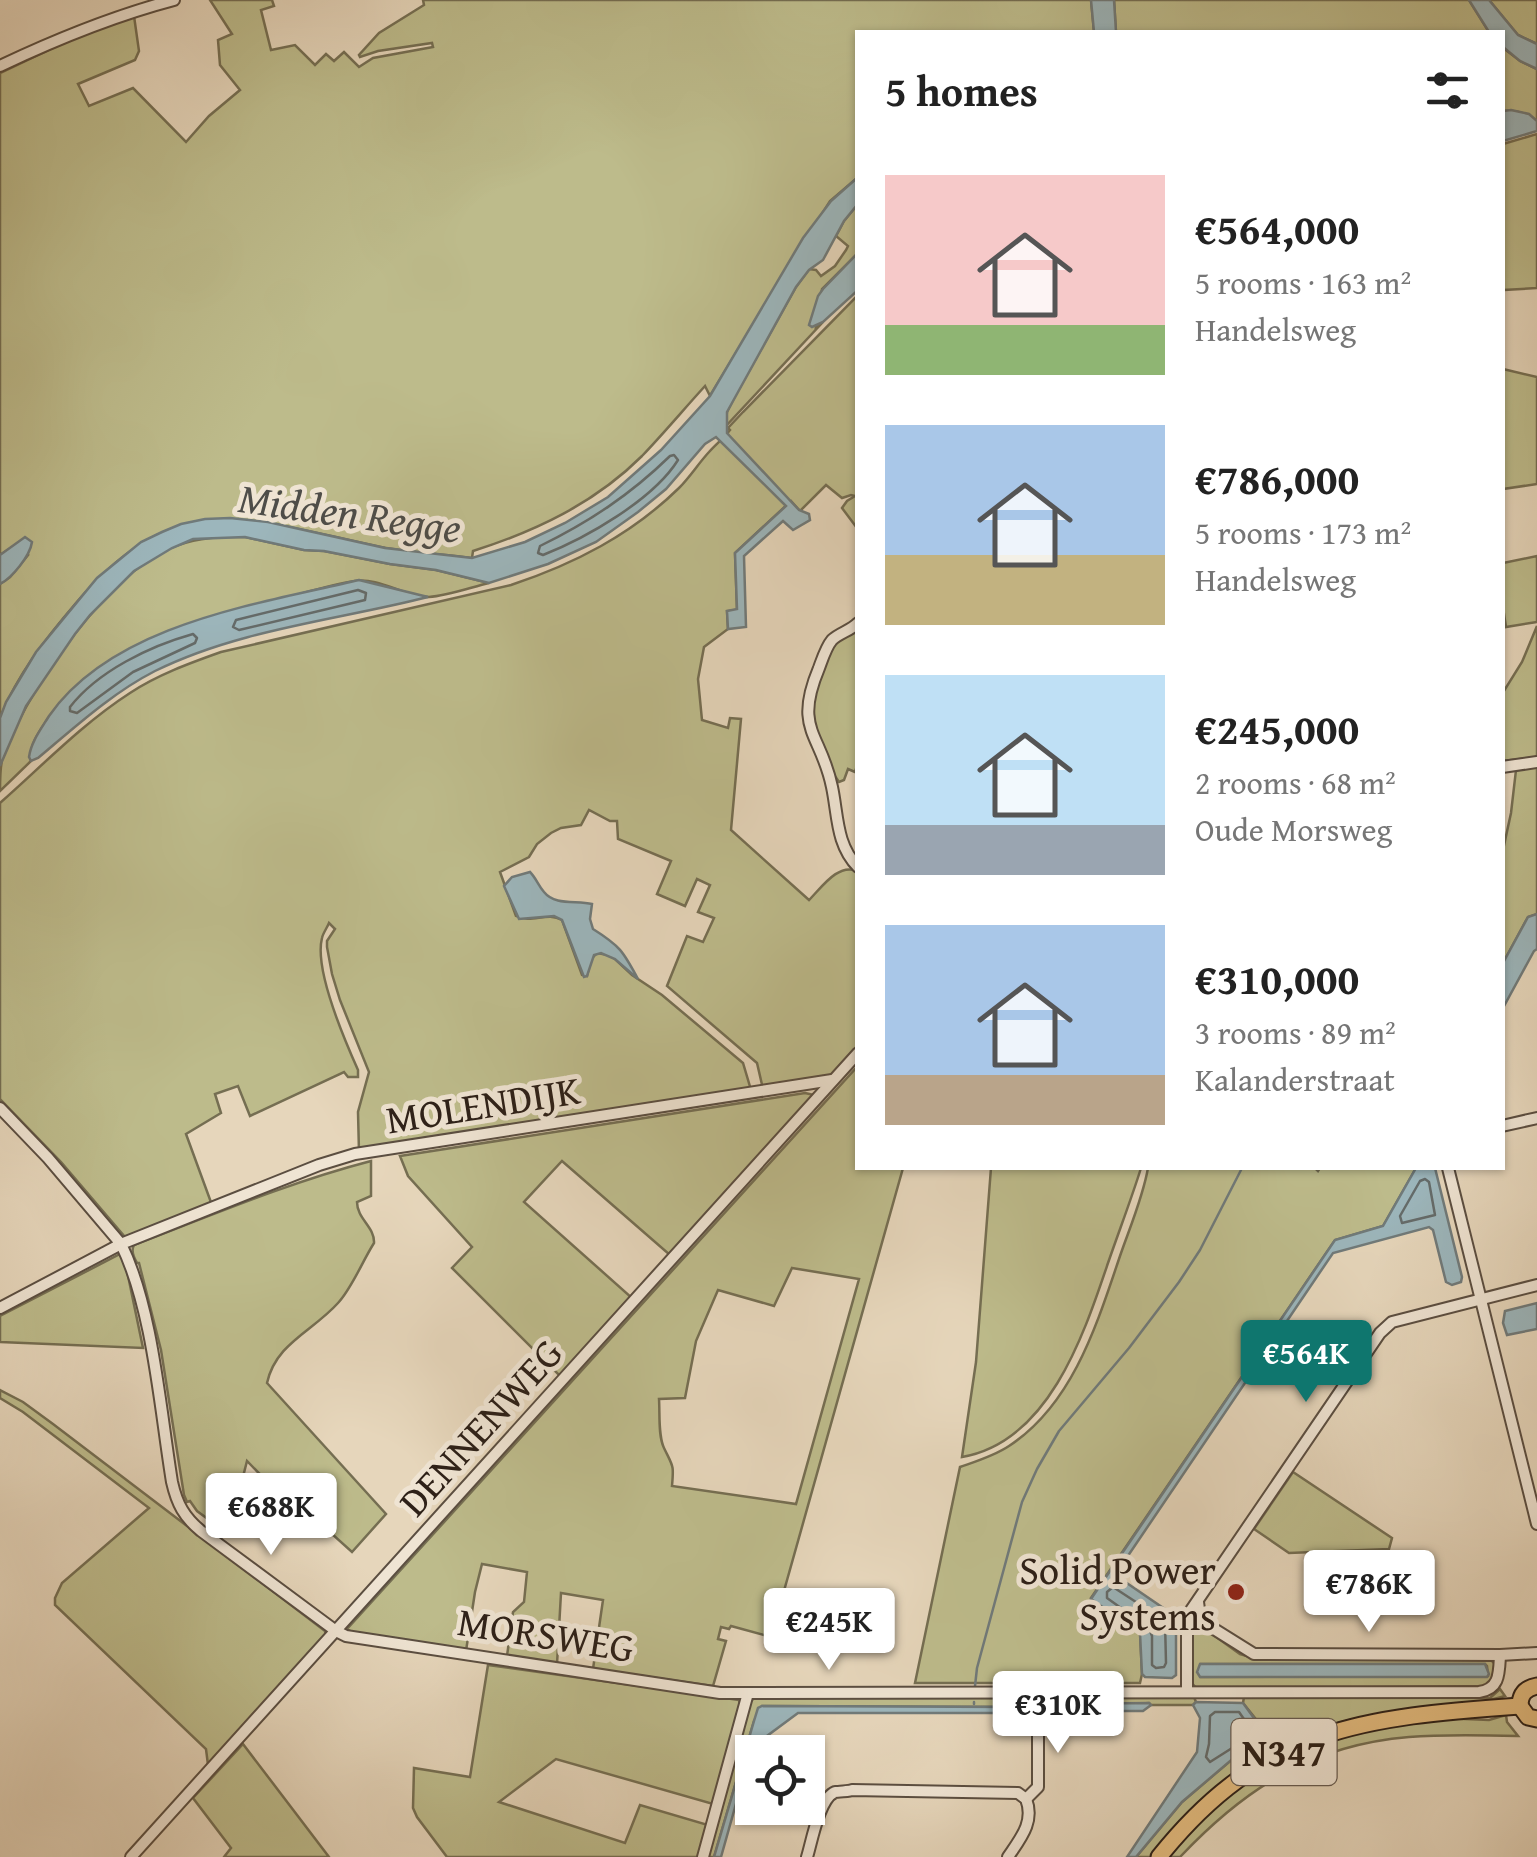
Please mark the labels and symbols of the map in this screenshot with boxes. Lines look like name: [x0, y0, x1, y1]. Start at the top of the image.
water label: Midden Regge: [235, 466, 465, 558]
street label: MOLENDIJK: [382, 1059, 585, 1148]
pin: €564K: [1236, 1320, 1376, 1405]
street label: DENNENWEG: [384, 1325, 576, 1529]
pin: €688K: [201, 1473, 341, 1558]
place label: Solid Power Systems: [1019, 1540, 1216, 1645]
pin: €786K: [1299, 1550, 1439, 1635]
marker: Solid Power Systems: [1225, 1581, 1247, 1603]
pin: €245K: [759, 1588, 899, 1673]
street label: MORSWEG: [454, 1591, 638, 1677]
pin: €310K: [988, 1671, 1128, 1756]
road number: N347: [1232, 1719, 1336, 1785]

